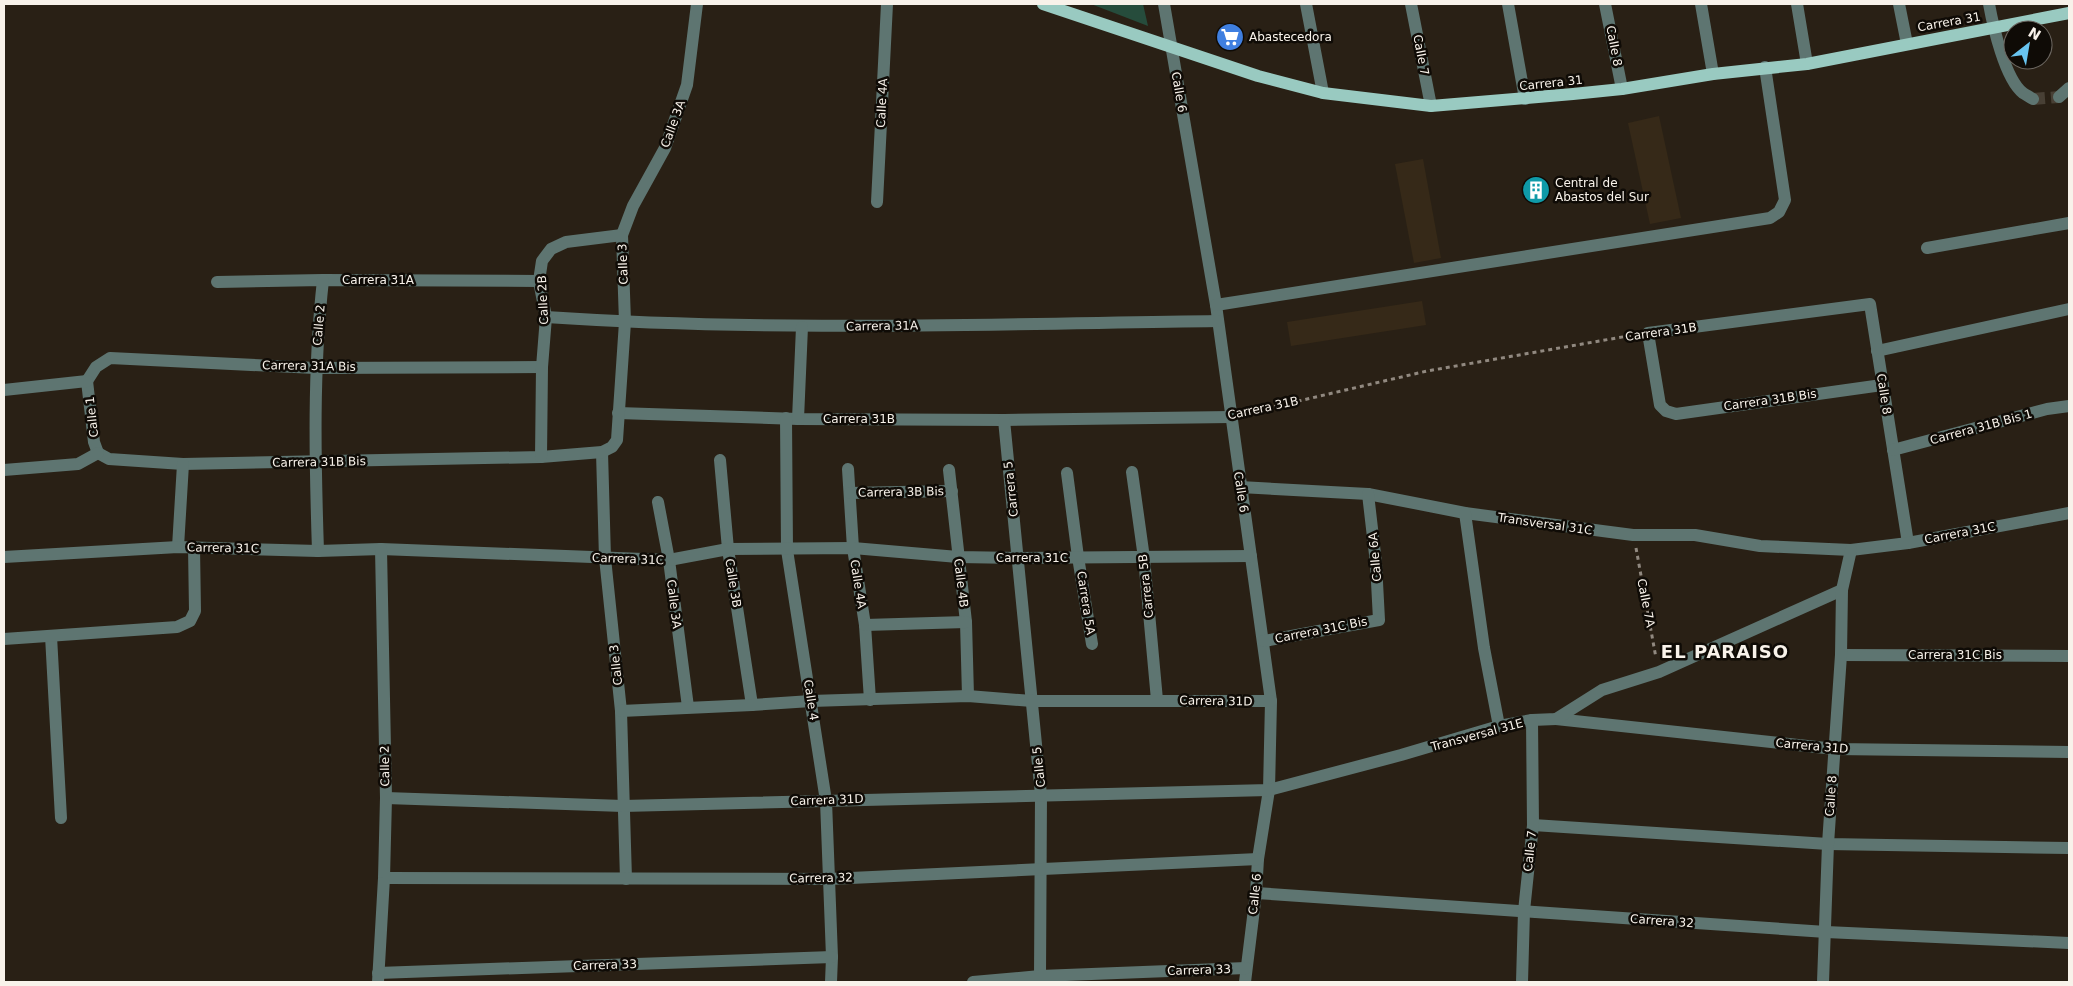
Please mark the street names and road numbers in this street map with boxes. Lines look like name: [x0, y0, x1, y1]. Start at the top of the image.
street label: Carrera 31: [1916, 10, 1982, 34]
street label: Calle 8: [1603, 24, 1625, 68]
street label: Calle 7: [1410, 33, 1432, 77]
street label: Calle 6: [1169, 70, 1189, 114]
street label: Carrera 31: [1518, 73, 1584, 93]
street label: Calle 4A: [874, 77, 890, 128]
street label: Calle 3A: [658, 98, 688, 150]
street label: Calle 3: [615, 243, 631, 285]
street label: Carrera 31A: [342, 273, 415, 287]
street label: Calle 2B: [535, 275, 551, 325]
street label: Calle 2: [310, 304, 328, 346]
street label: Carrera 31A: [846, 318, 919, 334]
street label: Carrera 31B: [1624, 320, 1698, 344]
street label: Carrera 31A Bis: [262, 358, 356, 374]
street label: Calle 8: [1874, 373, 1894, 415]
street label: Carrera 31B Bis: [1723, 387, 1817, 413]
street label: Carrera 31B: [1226, 394, 1300, 422]
street label: Calle 1: [83, 396, 101, 438]
street label: Carrera 31B Bis 1: [1928, 407, 2034, 447]
street label: Carrera 31B: [823, 412, 895, 426]
street label: Carrera 31B Bis: [272, 454, 366, 470]
street label: Carrera 5: [1001, 460, 1021, 518]
street label: Calle 6: [1231, 471, 1251, 513]
street label: Carrera 3B Bis: [858, 484, 944, 500]
street label: Transversal 31C: [1496, 510, 1593, 538]
street label: Carrera 31C: [1923, 519, 1997, 547]
street label: Calle 6A: [1366, 531, 1384, 582]
street label: Carrera 31C: [187, 540, 259, 556]
street label: Carrera 31C: [592, 551, 664, 567]
street label: Carrera 31C: [996, 551, 1068, 565]
street label: Carrera 5B: [1136, 553, 1156, 619]
street label: Calle 3B: [722, 557, 744, 609]
street label: Calle 4A: [847, 558, 869, 610]
street label: Calle 4B: [951, 558, 971, 608]
street label: Carrera 5A: [1074, 570, 1098, 637]
street label: Calle 7A: [1634, 577, 1658, 629]
street label: Calle 3A: [664, 579, 684, 630]
street label: Carrera 31C Bis: [1274, 614, 1368, 646]
street label: Calle 3: [607, 644, 625, 686]
street label: Carrera 31C Bis: [1908, 648, 2002, 662]
street label: Calle 4: [801, 679, 821, 721]
street label: Carrera 31D: [1179, 693, 1253, 709]
street label: Transversal 31E: [1428, 716, 1525, 754]
street label: Carrera 31D: [1775, 736, 1849, 756]
street label: Calle 2: [378, 745, 392, 787]
street label: Calle 5: [1030, 746, 1048, 788]
street label: Calle 8: [1823, 775, 1839, 817]
street label: Carrera 31D: [790, 792, 864, 808]
street label: Calle 7: [1521, 830, 1539, 872]
street label: Carrera 32: [789, 870, 853, 886]
street label: Calle 6: [1246, 873, 1264, 915]
street label: Carrera 32: [1630, 912, 1694, 930]
street label: Carrera 33: [573, 957, 637, 973]
street label: Carrera 33: [1167, 962, 1231, 978]

